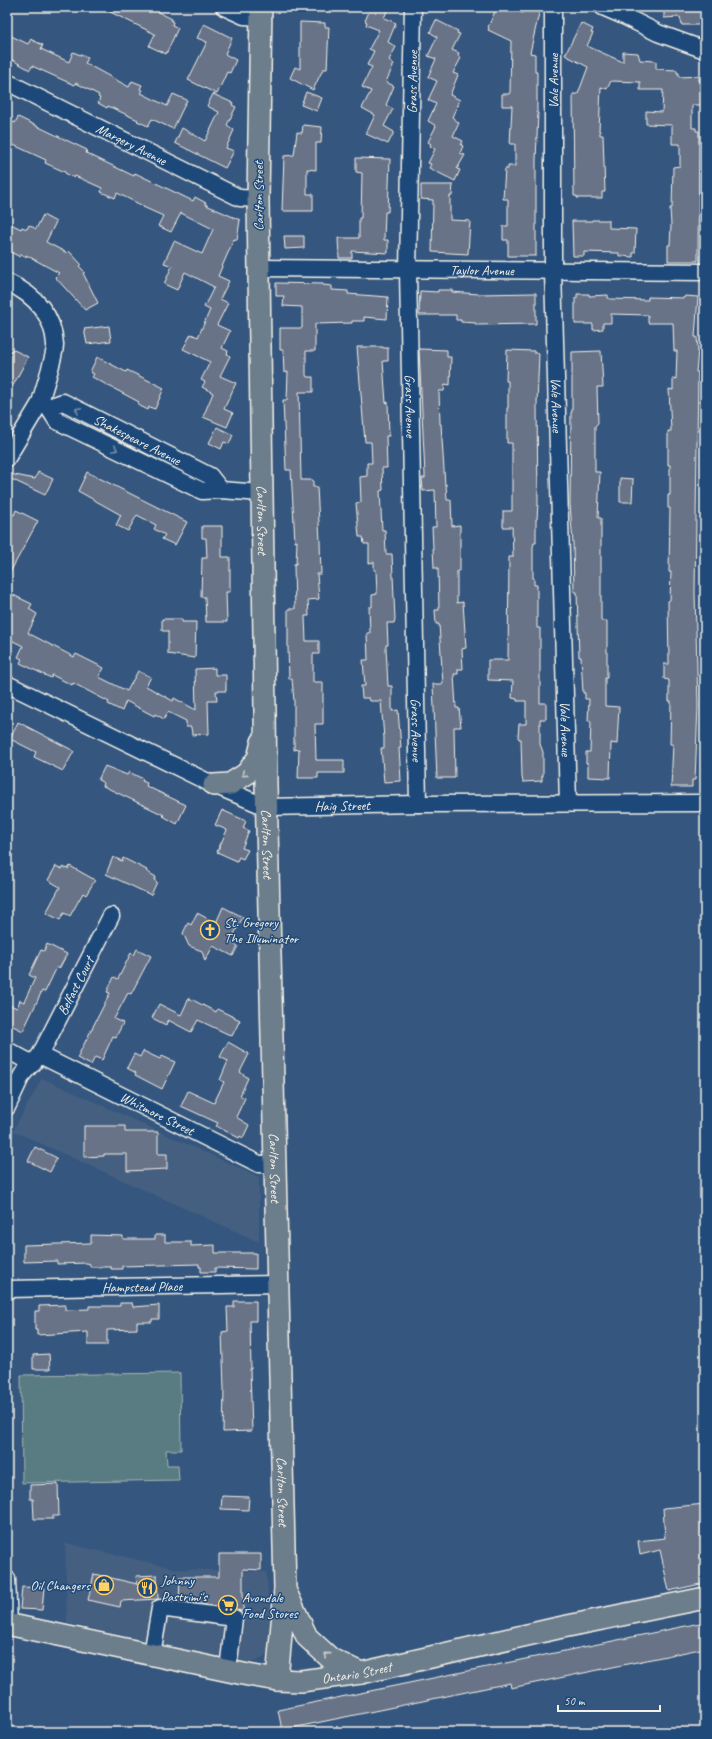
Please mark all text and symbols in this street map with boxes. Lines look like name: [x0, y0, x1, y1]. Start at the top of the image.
street label: Grass Avenue: [403, 49, 422, 114]
street label: Vale Avenue: [545, 52, 562, 108]
street label: Margery Avenue: [93, 120, 170, 170]
street label: Carlton Street: [250, 160, 267, 231]
street label: Taylor Avenue: [450, 262, 515, 279]
street label: Grass Avenue: [401, 374, 419, 439]
street label: Vale Avenue: [547, 377, 566, 434]
one-way arrow: [75, 407, 82, 415]
street label: Shakespeare Avenue: [91, 411, 185, 470]
one-way arrow: [111, 444, 118, 452]
street label: Carlton Street: [253, 485, 271, 556]
street label: Grass Avenue: [407, 698, 425, 763]
street label: Vale Avenue: [556, 701, 575, 758]
one-way arrow: [241, 769, 248, 776]
street label: Haig Street: [314, 797, 371, 815]
street label: Carlton Street: [258, 809, 276, 880]
place label: St. Gregory The Illuminator: [224, 914, 300, 947]
church icon: St. Gregory The Illuminator: [199, 919, 221, 941]
street label: Belfast Court: [54, 952, 99, 1018]
street label: Whitmore Street: [117, 1088, 198, 1140]
street label: Carlton Street: [265, 1133, 284, 1204]
street label: Hampstead Place: [102, 1278, 184, 1296]
street label: Carlton Street: [273, 1457, 292, 1528]
place label: Johnny Pastrimi's: [160, 1572, 208, 1605]
shop icon: Oil Changers: [93, 1574, 115, 1596]
place label: Oil Changers: [30, 1577, 91, 1594]
restaurant icon: Johnny Pastrimi's: [136, 1577, 158, 1599]
place label: Avondale Food Stores: [242, 1589, 299, 1622]
supermarket icon: Avondale Food Stores: [217, 1594, 239, 1616]
one-way arrow: [324, 1652, 332, 1659]
street label: Ontario Street: [321, 1658, 396, 1687]
scale bar: [558, 1687, 660, 1713]
text: 50 m: [564, 1693, 586, 1709]

